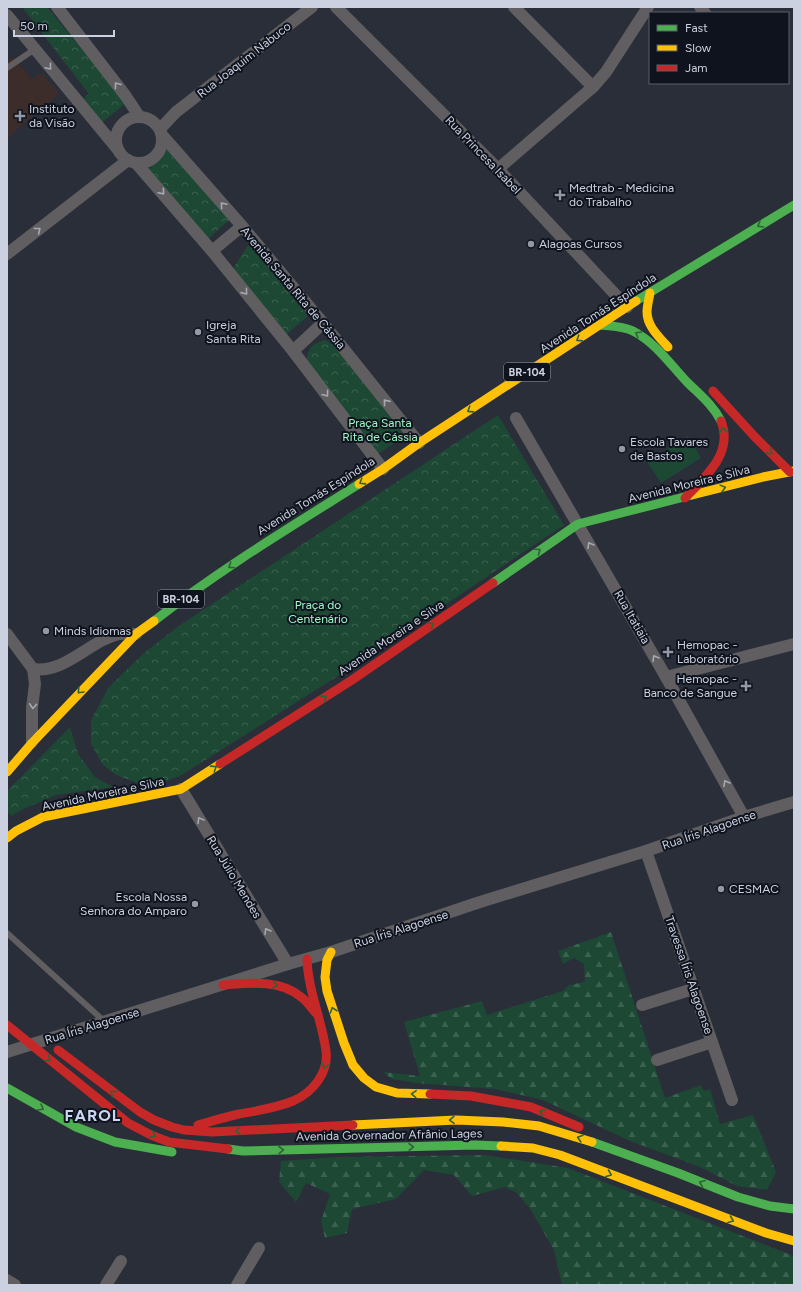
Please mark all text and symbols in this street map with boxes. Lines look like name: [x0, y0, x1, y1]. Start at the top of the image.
scale bar: [14, 12, 114, 38]
legend: [649, 12, 789, 84]
text: 50 m: [20, 19, 48, 33]
street label: Rua Joaquim Nabuco: [194, 19, 294, 101]
text: Fast: [685, 21, 708, 35]
text: Slow: [685, 41, 712, 55]
text: Jam: [685, 61, 708, 75]
one-way arrow: [45, 62, 52, 69]
one-way arrow: [114, 82, 121, 89]
place label: Instituto da Visão: [29, 102, 75, 130]
marker: Instituto da Visão: [14, 110, 26, 122]
street label: Rua Princesa Isabel: [442, 113, 524, 197]
place label: Medtrab - Medicina do Trabalho: [569, 181, 674, 209]
one-way arrow: [157, 188, 164, 195]
marker: Medtrab - Medicina do Trabalho: [554, 189, 566, 201]
one-way arrow: [220, 202, 227, 209]
one-way arrow: [757, 221, 764, 228]
street label: Avenida Santa Rita de Cássia: [238, 224, 348, 352]
one-way arrow: [33, 228, 40, 235]
place label: Alagoas Cursos: [539, 237, 623, 251]
marker: Alagoas Cursos: [526, 239, 536, 249]
street label: Avenida Tomás Espíndola: [537, 270, 659, 356]
one-way arrow: [241, 287, 248, 294]
place label: Igreja Santa Rita: [206, 318, 261, 346]
marker: Igreja Santa Rita: [193, 327, 203, 337]
one-way arrow: [635, 332, 642, 339]
one-way arrow: [576, 334, 583, 341]
road number: BR-104: [504, 363, 550, 381]
one-way arrow: [321, 389, 328, 396]
one-way arrow: [384, 399, 391, 407]
one-way arrow: [467, 405, 474, 413]
park label: Praça Santa Rita de Cássia: [342, 416, 418, 444]
one-way arrow: [720, 427, 728, 433]
place label: Escola Tavares de Bastos: [630, 435, 709, 463]
marker: Escola Tavares de Bastos: [617, 444, 627, 454]
one-way arrow: [765, 447, 773, 455]
street label: Avenida Tomás Espíndola: [255, 454, 377, 538]
street label: Avenida Moreira e Silva: [627, 462, 751, 506]
one-way arrow: [359, 477, 366, 484]
one-way arrow: [719, 484, 726, 493]
one-way arrow: [587, 542, 594, 549]
one-way arrow: [534, 549, 541, 556]
one-way arrow: [228, 561, 235, 568]
street label: Rua Itatiaia: [611, 588, 653, 646]
road number: BR-104: [158, 590, 204, 608]
street label: Avenida Moreira e Silva: [336, 597, 446, 679]
park label: Praça do Centenário: [288, 598, 348, 626]
one-way arrow: [427, 623, 434, 630]
place label: Minds Idiomas: [54, 624, 132, 638]
marker: Minds Idiomas: [41, 626, 51, 636]
place label: Hemopac - Laboratório: [677, 638, 739, 666]
marker: Hemopac - Laboratório: [662, 646, 674, 658]
one-way arrow: [653, 655, 660, 662]
place label: Hemopac - Banco de Sangue: [643, 672, 737, 700]
marker: Hemopac - Banco de Sangue: [740, 680, 752, 692]
one-way arrow: [78, 687, 85, 694]
one-way arrow: [320, 695, 327, 702]
one-way arrow: [28, 703, 37, 709]
one-way arrow: [210, 765, 217, 773]
street label: Avenida Moreira e Silva: [41, 774, 165, 814]
one-way arrow: [723, 780, 730, 787]
street label: Rua Íris Alagoense: [660, 807, 758, 853]
one-way arrow: [197, 817, 205, 824]
street label: Rua Júlio Mendes: [204, 833, 264, 921]
place label: CESMAC: [729, 882, 779, 896]
marker: CESMAC: [716, 884, 726, 894]
place label: Escola Nossa Senhora do Amparo: [80, 890, 187, 918]
marker: Escola Nossa Senhora do Amparo: [190, 899, 200, 909]
street label: Rua Íris Alagoense: [352, 907, 450, 951]
street label: Travessa Íris Alagoense: [662, 914, 716, 1036]
one-way arrow: [265, 928, 272, 935]
one-way arrow: [272, 980, 278, 989]
street label: Rua Íris Alagoense: [43, 1005, 141, 1047]
one-way arrow: [329, 1006, 338, 1013]
one-way arrow: [44, 1054, 51, 1061]
one-way arrow: [321, 1062, 329, 1069]
one-way arrow: [411, 1089, 417, 1098]
one-way arrow: [110, 1090, 117, 1097]
one-way arrow: [37, 1103, 44, 1110]
district label: FAROL: [65, 1106, 121, 1125]
one-way arrow: [539, 1108, 546, 1116]
one-way arrow: [449, 1116, 455, 1125]
one-way arrow: [235, 1126, 241, 1135]
street label: Avenida Governador Afrânio Lages: [296, 1126, 483, 1144]
one-way arrow: [149, 1131, 156, 1139]
one-way arrow: [577, 1134, 584, 1143]
one-way arrow: [408, 1142, 414, 1151]
one-way arrow: [278, 1146, 284, 1154]
one-way arrow: [606, 1170, 613, 1178]
one-way arrow: [699, 1179, 706, 1187]
one-way arrow: [728, 1215, 735, 1223]

